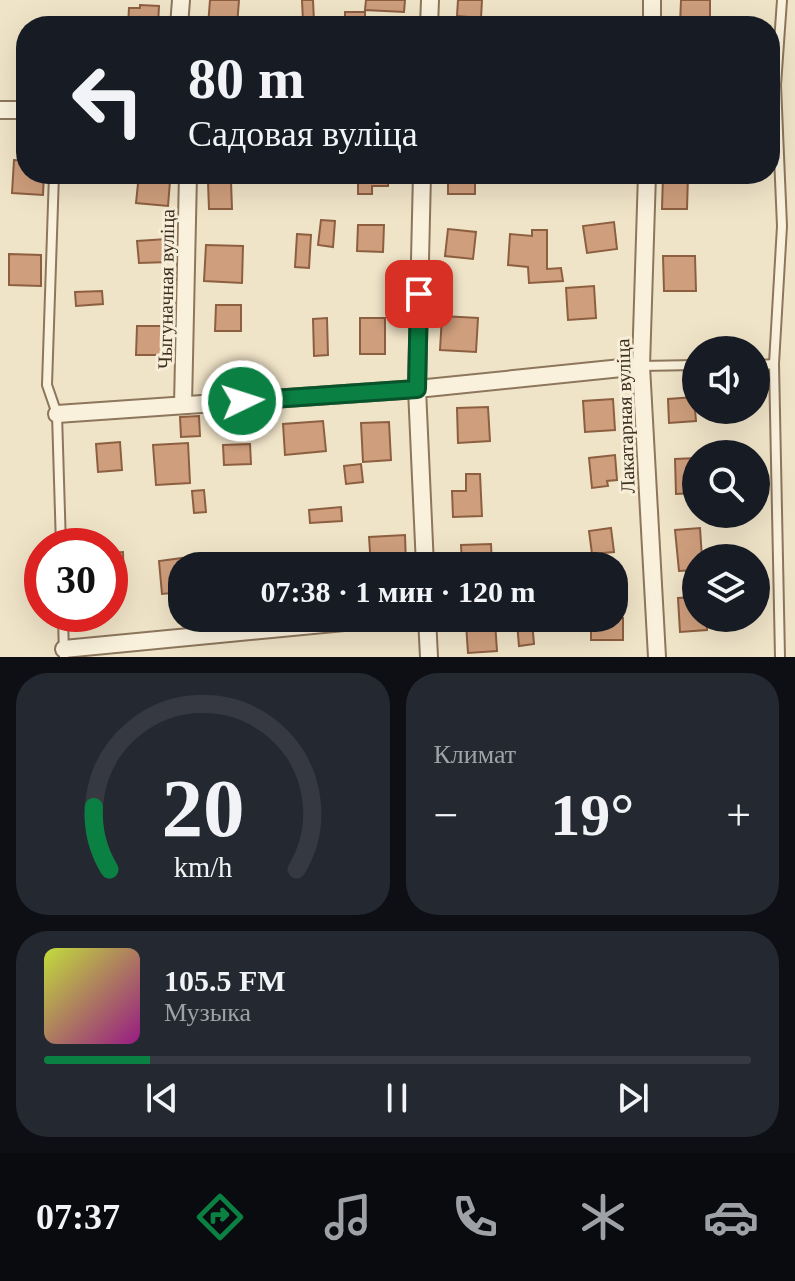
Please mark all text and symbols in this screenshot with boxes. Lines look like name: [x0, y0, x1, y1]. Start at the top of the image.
icon: left: [56, 48, 160, 152]
text: 80 m: [188, 48, 305, 110]
text: Садовая вуліца: [188, 114, 418, 154]
street label: Чыгуначная вуліца: [154, 209, 179, 369]
pin: [385, 260, 453, 328]
icon: arrive: [397, 272, 441, 316]
map controls: [682, 336, 770, 632]
button: sound: [682, 336, 770, 424]
street label: Лакатарная вуліца: [611, 338, 640, 494]
position arrow: [200, 359, 284, 443]
button: search: [682, 440, 770, 528]
speed limit sign: 30: [24, 528, 128, 632]
button: layers: [682, 544, 770, 632]
text: 07:38 · 1 мин · 120 m: [261, 575, 536, 608]
text: Климат: [434, 740, 516, 769]
text: 20: [161, 762, 244, 854]
text: 19°: [550, 782, 634, 848]
text: −: [434, 791, 458, 840]
text: +: [726, 791, 751, 840]
text: km/h: [173, 852, 232, 883]
text: 105.5 FM: [164, 964, 286, 997]
text: Музыка: [164, 998, 251, 1027]
icon: previous: [140, 1076, 184, 1120]
icon: pause: [375, 1076, 419, 1120]
icon: next: [611, 1076, 655, 1120]
icon: directions: [192, 1189, 248, 1245]
icon: music: [320, 1189, 376, 1245]
icon: phone: [447, 1189, 503, 1245]
icon: climate: [575, 1189, 631, 1245]
icon: car: [703, 1189, 759, 1245]
text: 07:37: [36, 1197, 120, 1237]

